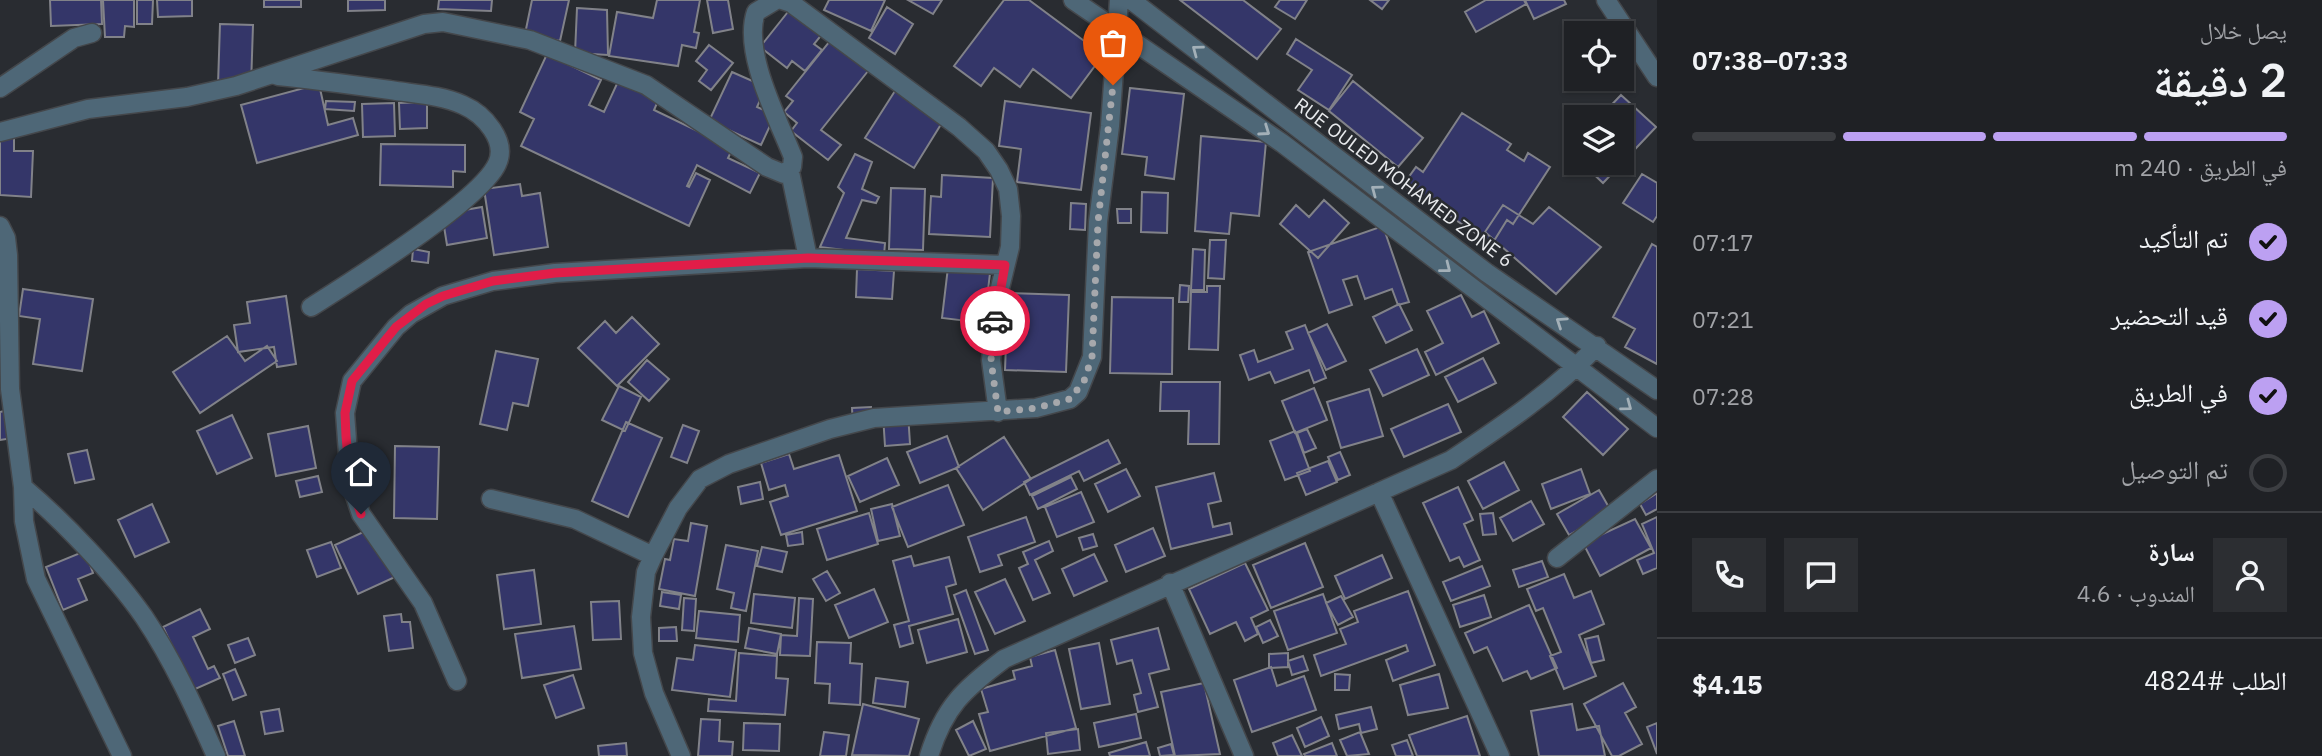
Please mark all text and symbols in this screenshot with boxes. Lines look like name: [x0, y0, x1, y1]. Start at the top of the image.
pin: [1083, 13, 1143, 85]
text: يصل خلال: [2200, 15, 2287, 45]
map controls: [1564, 21, 1634, 175]
button: locate: [1564, 21, 1634, 91]
icon: bag: [1094, 24, 1132, 62]
text: 07:33–07:38: [1692, 43, 1849, 77]
one-way arrow: [1192, 45, 1205, 58]
text: 2 دقيقة: [2153, 50, 2287, 110]
street label: RUE OULED MOHAMED ZONE 6: [1290, 92, 1518, 272]
button: layers: [1564, 105, 1634, 175]
one-way arrow: [1257, 123, 1270, 135]
text: في الطريق · 240 m: [2114, 152, 2287, 182]
one-way arrow: [1372, 185, 1384, 198]
text: تم التأكيد: [2139, 221, 2228, 255]
icon: check: [2249, 223, 2287, 261]
text: 07:17: [1692, 227, 1754, 257]
one-way arrow: [1439, 260, 1451, 273]
courier: [960, 286, 1030, 356]
text: قيد التحضير: [2111, 298, 2228, 332]
icon: check: [2249, 300, 2287, 338]
icon: car: [976, 302, 1014, 340]
text: 07:21: [1692, 304, 1754, 334]
one-way arrow: [1556, 318, 1569, 331]
text: في الطريق: [2129, 375, 2228, 409]
icon: check: [2249, 377, 2287, 415]
text: 07:28: [1692, 381, 1754, 411]
one-way arrow: [1620, 397, 1632, 410]
pin: [331, 442, 391, 514]
text: تم التوصيل: [2121, 452, 2228, 486]
icon: home: [342, 453, 380, 491]
text: سارة: [2148, 534, 2195, 568]
button: phone: [1692, 538, 1766, 612]
button: chat: [1784, 538, 1858, 612]
button: person: [2213, 538, 2287, 612]
text: المندوب · 4.6: [2077, 578, 2195, 608]
text: الطلب #4824: [2144, 663, 2287, 697]
text: $4.15: [1692, 667, 1763, 701]

